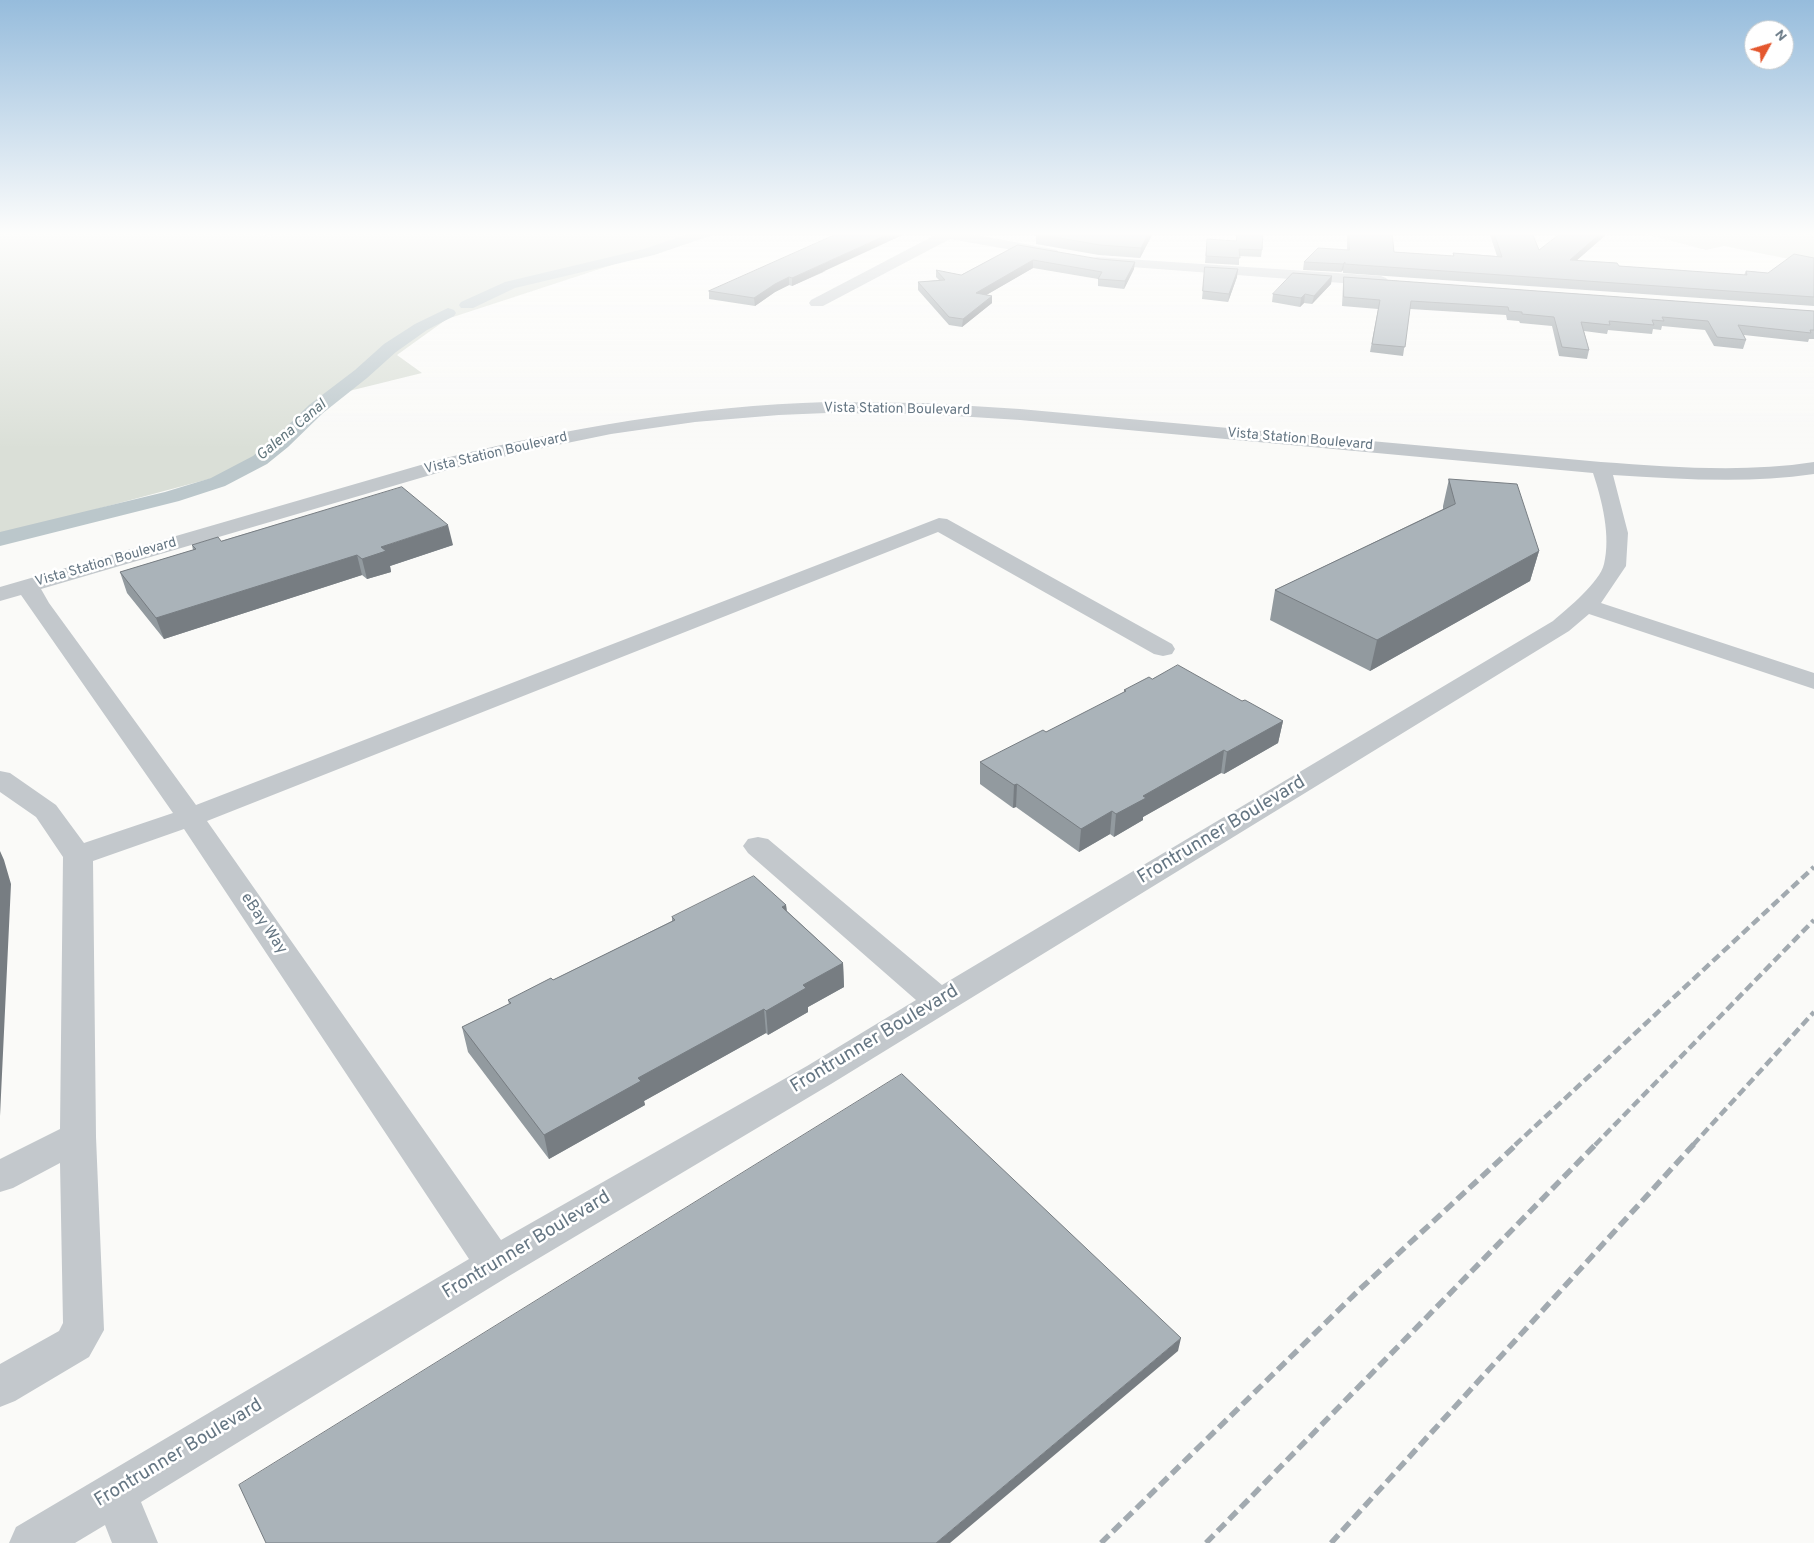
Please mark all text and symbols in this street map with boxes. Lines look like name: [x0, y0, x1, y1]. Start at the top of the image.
north arrow: [1744, 20, 1794, 70]
text: N: [1770, 27, 1790, 45]
water label: Galena Canal: [254, 397, 330, 465]
street label: Vista Station Boulevard: [824, 400, 970, 420]
street label: Vista Station Boulevard: [1226, 425, 1374, 455]
street label: Vista Station Boulevard: [423, 429, 569, 479]
street label: Vista Station Boulevard: [33, 535, 179, 591]
street label: Frontrunner Boulevard: [1134, 772, 1310, 890]
street label: eBay Way: [236, 890, 290, 958]
street label: Frontrunner Boulevard: [787, 981, 963, 1099]
street label: Frontrunner Boulevard: [439, 1187, 615, 1305]
street label: Frontrunner Boulevard: [91, 1395, 267, 1513]

